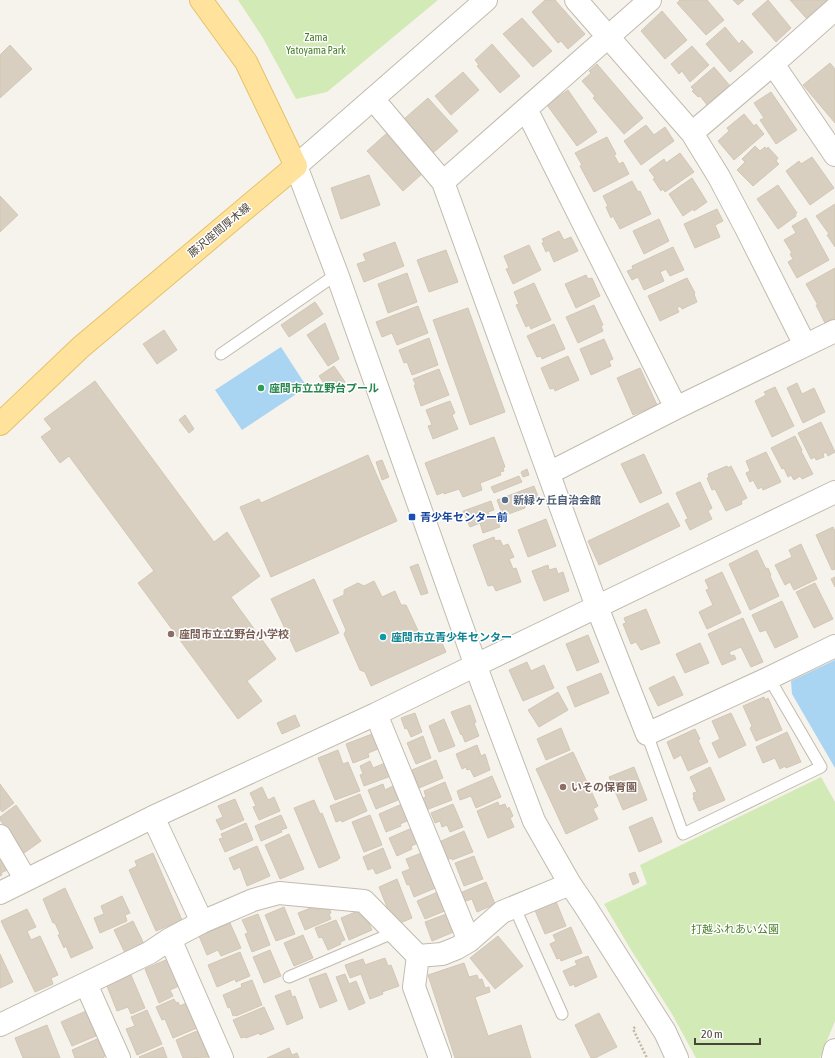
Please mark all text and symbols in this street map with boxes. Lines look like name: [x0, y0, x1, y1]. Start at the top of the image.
park label: Zama Yatoyama Park: [286, 31, 346, 56]
street label: 藤沢座間厚木線: [186, 201, 252, 259]
place label: 座間市立立野台プール: [269, 382, 379, 394]
marker: 座間市立立野台プール: [256, 383, 266, 393]
place label: 新緑ヶ丘自治会館: [513, 494, 601, 506]
marker: 新緑ヶ丘自治会館: [500, 495, 510, 505]
place label: 青少年センター前: [420, 511, 508, 523]
marker: 青少年センター前: [407, 512, 417, 522]
place label: 座間市立立野台小学校: [179, 628, 289, 640]
marker: 座間市立立野台小学校: [166, 629, 176, 639]
place label: 座間市立青少年センター: [391, 631, 512, 643]
marker: 座間市立青少年センター: [378, 632, 388, 642]
place label: いその保育園: [571, 781, 637, 793]
marker: いその保育園: [558, 782, 568, 792]
park label: 打越ふれあい公園: [691, 923, 779, 935]
scale bar: [695, 1020, 760, 1046]
text: 20 m: [701, 1027, 723, 1041]

